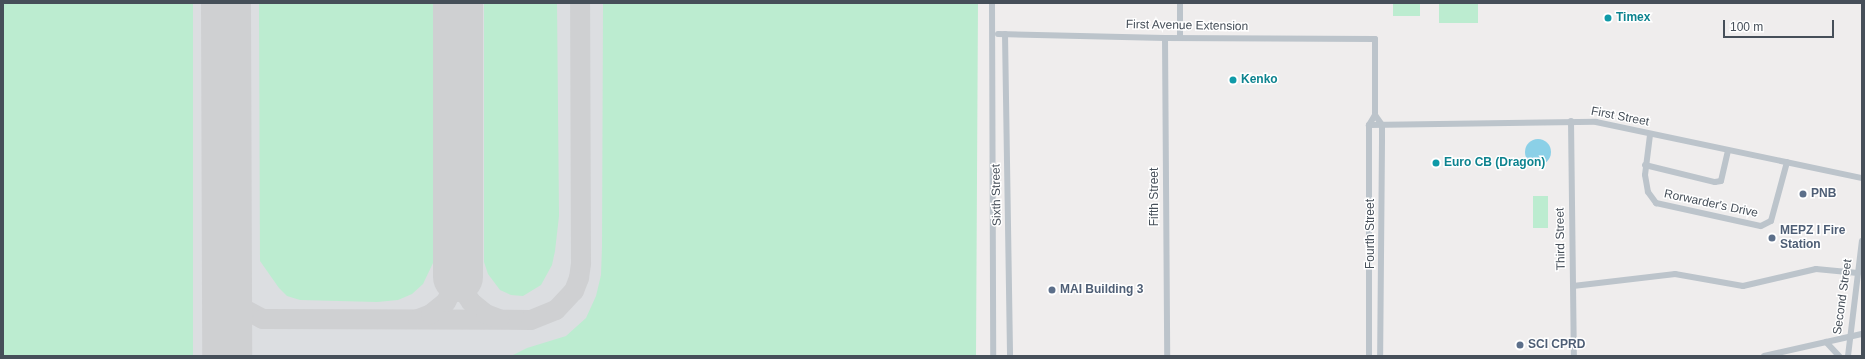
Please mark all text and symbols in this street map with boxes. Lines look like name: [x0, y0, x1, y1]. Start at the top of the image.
place label: Timex: [1616, 11, 1650, 25]
scale bar: [1725, 12, 1836, 38]
marker: Timex: [1603, 13, 1613, 23]
street label: First Avenue Extension: [1125, 18, 1249, 34]
text: 100 m: [1730, 20, 1763, 34]
place label: Kenko: [1241, 73, 1278, 87]
marker: Kenko: [1228, 75, 1238, 85]
street label: First Street: [1590, 104, 1650, 130]
place label: Euro CB (Dragon): [1444, 156, 1545, 170]
marker: Euro CB (Dragon): [1431, 158, 1441, 168]
street label: Sixth Street: [989, 164, 1005, 226]
street label: Fifth Street: [1148, 168, 1162, 226]
street label: Rorwarder's Drive: [1663, 187, 1759, 221]
place label: PNB: [1811, 187, 1836, 201]
marker: PNB: [1798, 189, 1808, 199]
street label: Fourth Street: [1364, 199, 1378, 269]
street label: Third Street: [1553, 208, 1569, 270]
place label: MEPZ I Fire Station: [1780, 224, 1845, 252]
marker: MEPZ I Fire Station: [1767, 233, 1777, 243]
street label: Second Street: [1831, 258, 1855, 336]
place label: MAI Building 3: [1060, 283, 1143, 297]
marker: MAI Building 3: [1047, 285, 1057, 295]
place label: SCI CPRD: [1528, 338, 1585, 352]
marker: SCI CPRD: [1515, 340, 1525, 350]

